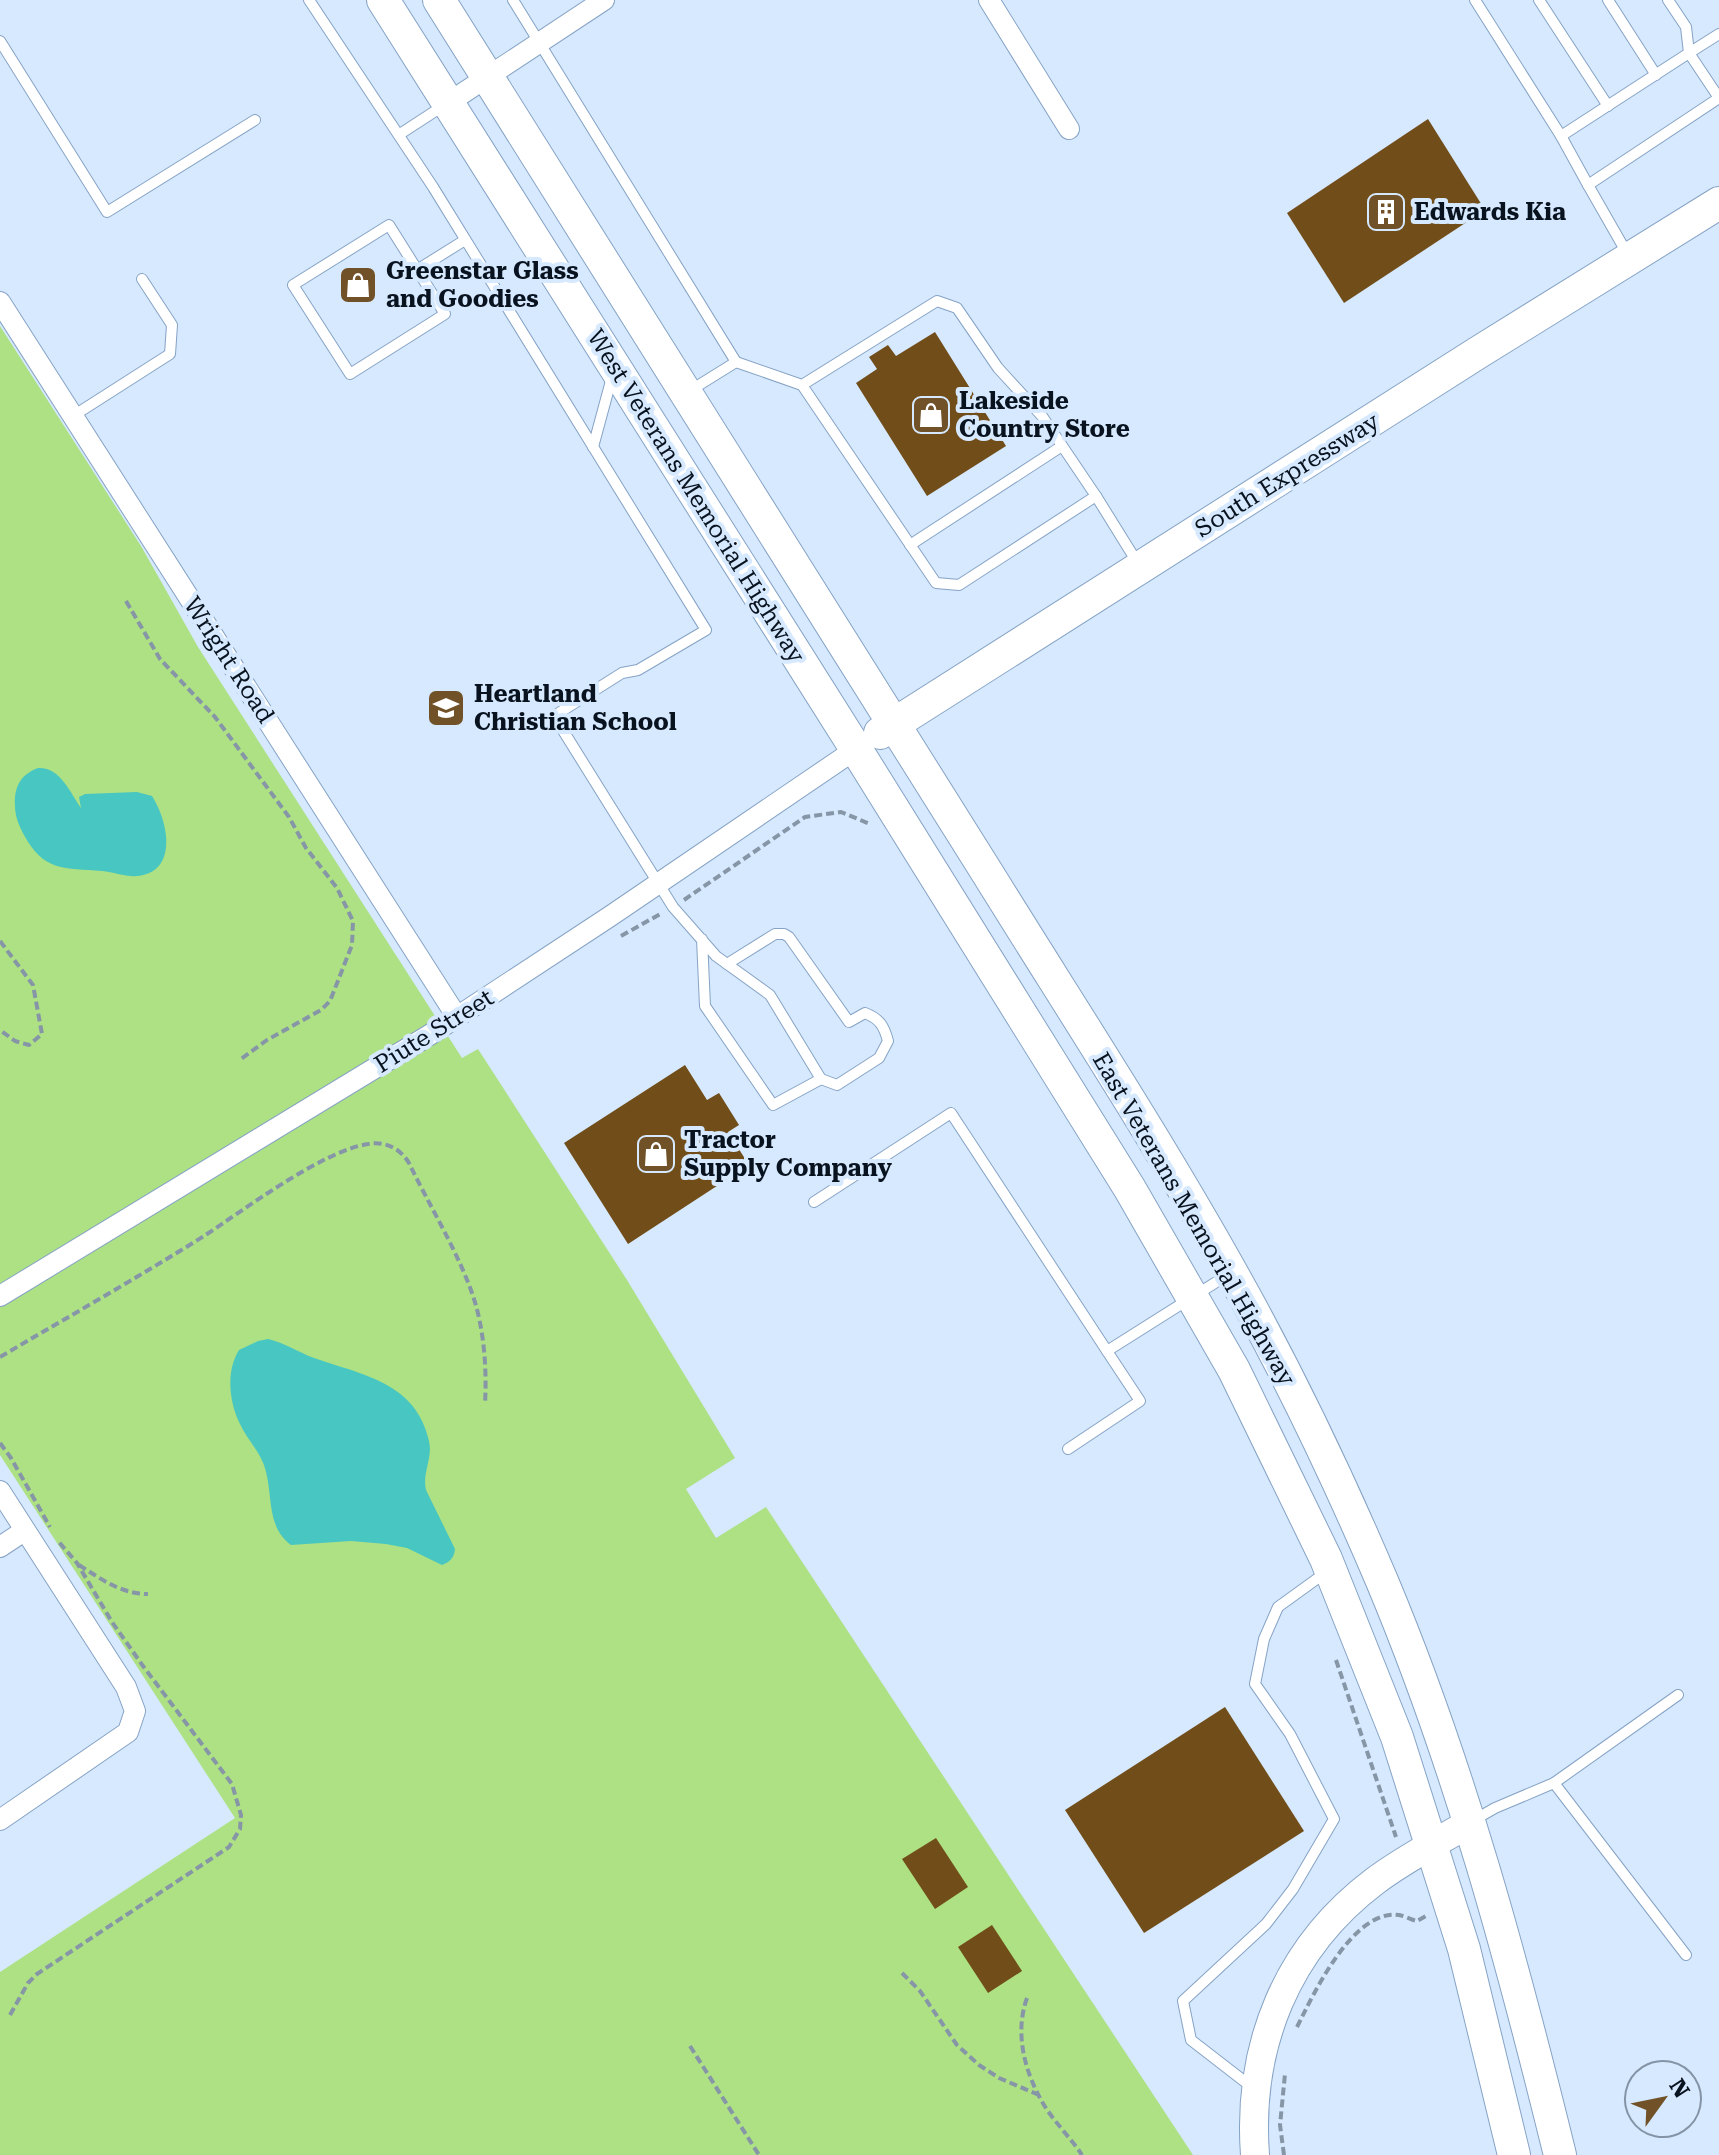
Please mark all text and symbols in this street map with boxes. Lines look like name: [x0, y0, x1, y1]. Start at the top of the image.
building icon: Edwards Kia: [1365, 191, 1407, 233]
place label: Edwards Kia: [1414, 198, 1566, 226]
place label: Greenstar Glass and Goodies: [386, 257, 579, 313]
shop icon: Greenstar Glass and Goodies: [337, 264, 379, 306]
street label: West Veterans Memorial Highway: [581, 324, 811, 669]
place label: Lakeside Country Store: [959, 387, 1130, 443]
shop icon: Lakeside Country Store: [910, 394, 952, 436]
street label: South Expressway: [1190, 407, 1385, 543]
street label: Wright Road: [178, 592, 280, 728]
place label: Heartland Christian School: [474, 680, 677, 736]
school or university icon: Heartland Christian School: [425, 687, 467, 729]
street label: Piute Street: [369, 983, 499, 1079]
street label: East Veterans Memorial Highway: [1087, 1047, 1302, 1391]
place label: Tractor Supply Company: [684, 1126, 893, 1182]
shop icon: Tractor Supply Company: [635, 1133, 677, 1175]
north arrow: [1623, 2059, 1703, 2139]
text: N: [1664, 2074, 1694, 2102]

